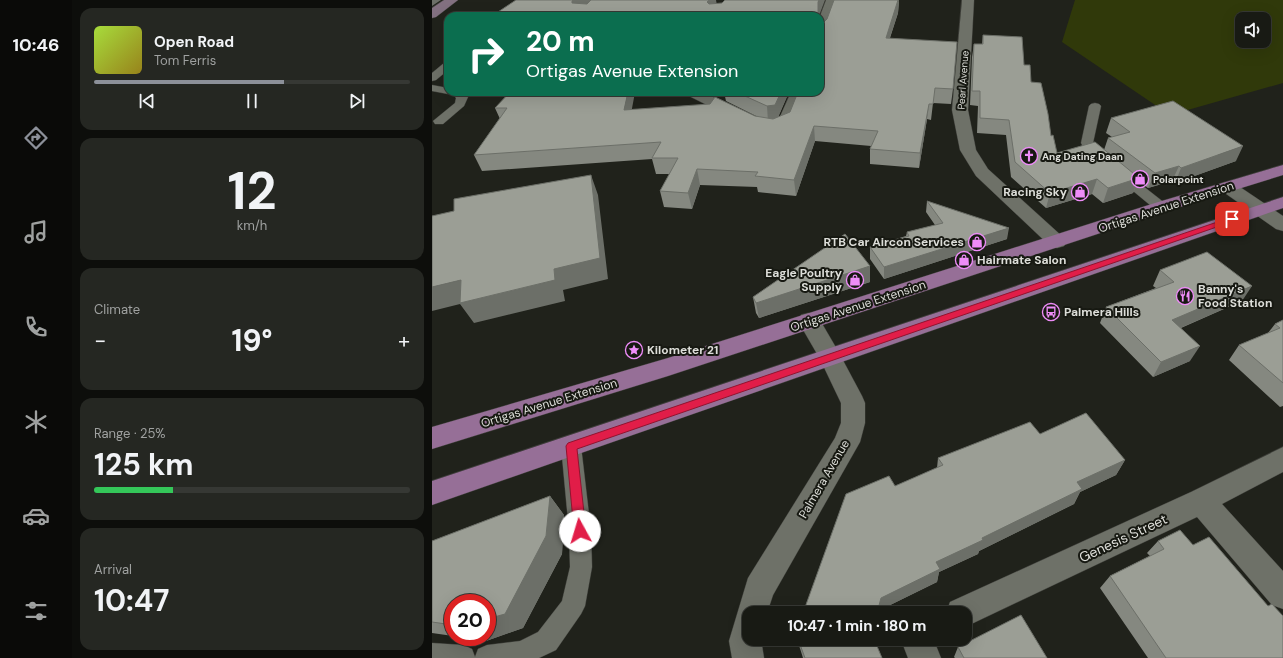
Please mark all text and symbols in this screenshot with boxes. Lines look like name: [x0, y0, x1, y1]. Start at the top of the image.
map controls: [1235, 12, 1271, 48]
button: sound: [1235, 12, 1271, 48]
text: 20 m: [526, 23, 595, 60]
icon: right: [460, 28, 512, 80]
text: Open Road: [154, 32, 234, 52]
text: 10:46: [13, 33, 59, 57]
street label: Pearl Avenue: [954, 50, 972, 110]
text: Tom Ferris: [154, 52, 216, 69]
text: Ortigas Avenue Extension: [526, 59, 738, 83]
icon: previous: [136, 90, 158, 112]
icon: pause: [241, 90, 263, 112]
icon: next: [346, 90, 368, 112]
icon: directions: [22, 124, 50, 152]
church icon: Ang Dating Daan: [1019, 146, 1039, 166]
place label: Ang Dating Daan: [1042, 150, 1123, 163]
text: 12: [228, 157, 276, 225]
shop icon: Polarpoint: [1130, 169, 1150, 189]
place label: Polarpoint: [1153, 173, 1204, 186]
street label: Ortigas Avenue Extension: [1096, 177, 1236, 236]
shop icon: Racing Sky: [1070, 182, 1090, 202]
place label: Racing Sky: [1003, 184, 1068, 200]
pin: [1215, 202, 1249, 236]
icon: arrive: [1221, 208, 1243, 230]
text: km/h: [237, 217, 267, 234]
icon: music: [22, 218, 50, 246]
shop icon: RTB Car Aircon Services: [967, 232, 987, 252]
place label: RTB Car Aircon Services: [823, 234, 964, 250]
shop icon: Hairmate Salon: [954, 250, 974, 270]
place label: Hairmate Salon: [977, 252, 1066, 268]
place label: Eagle Poultry Supply: [765, 265, 843, 295]
shop icon: Eagle Poultry Supply: [845, 270, 865, 290]
street label: Ortigas Avenue Extension: [788, 276, 928, 335]
place label: Banny's Food Station: [1198, 281, 1272, 311]
restaurant icon: Banny's Food Station: [1175, 286, 1195, 306]
text: Climate: [94, 301, 140, 318]
bus stop icon: Palmera Hills: [1041, 302, 1061, 322]
place label: Palmera Hills: [1064, 304, 1139, 320]
icon: phone: [22, 313, 50, 341]
text: 19°: [232, 321, 272, 360]
text: −: [94, 326, 106, 355]
text: +: [398, 326, 410, 355]
place icon: Kilometer 21: [624, 340, 644, 360]
place label: Kilometer 21: [647, 342, 718, 358]
street label: Ortigas Avenue Extension: [479, 375, 619, 431]
icon: climate: [22, 408, 50, 436]
text: Range · 25%: [94, 425, 166, 442]
street label: Palmera Avenue: [795, 437, 853, 521]
text: 125 km: [94, 445, 194, 484]
icon: car: [22, 502, 50, 530]
position arrow: [559, 510, 601, 552]
street label: Genesis Street: [1076, 510, 1170, 566]
text: Arrival: [94, 561, 132, 578]
text: 10:47: [94, 581, 169, 620]
speed limit sign: 20: [444, 594, 496, 646]
icon: filters: [22, 597, 50, 625]
text: 10:47 · 1 min · 180 m: [788, 616, 926, 636]

